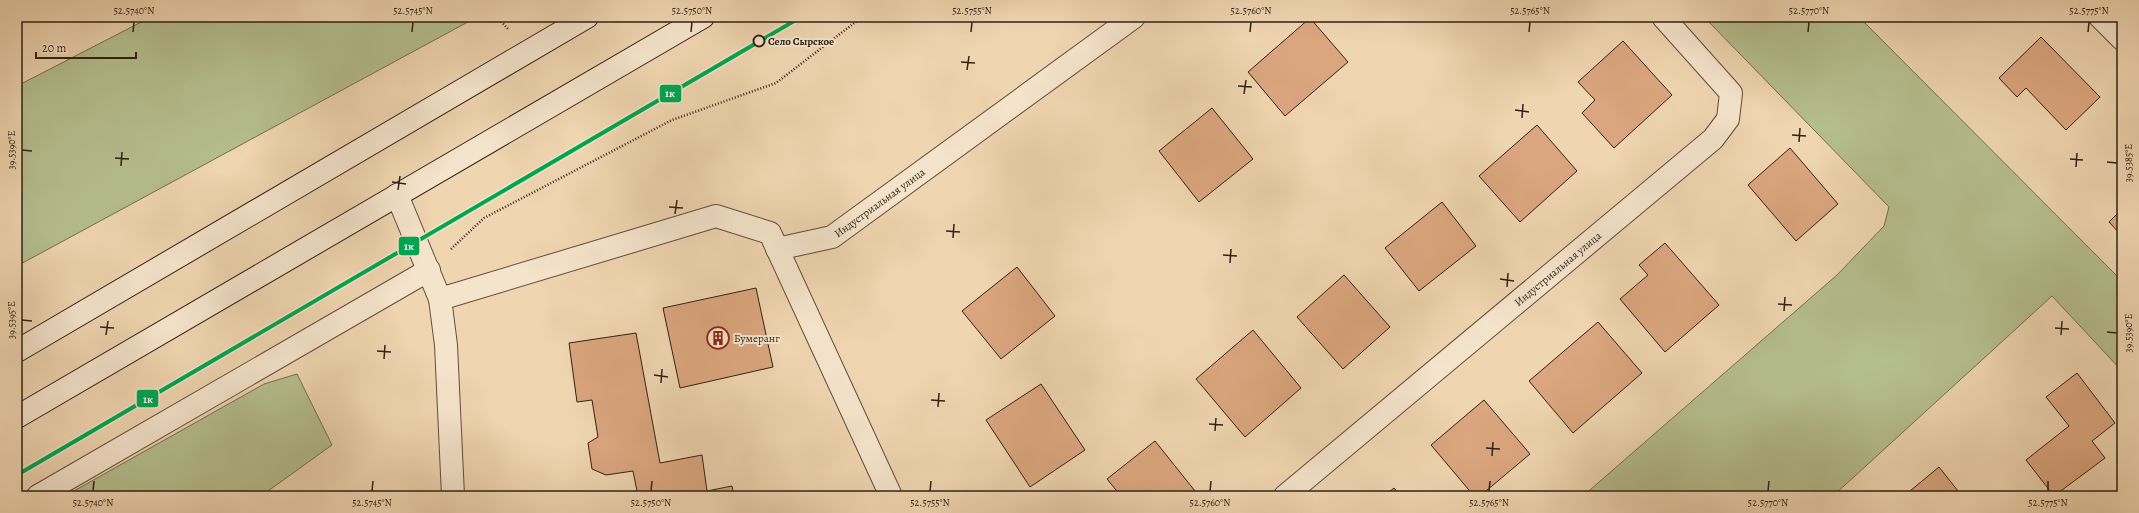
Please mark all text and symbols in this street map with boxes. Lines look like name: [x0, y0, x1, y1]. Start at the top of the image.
text: 52.5740°N: [114, 4, 154, 17]
text: 52.5745°N: [393, 4, 433, 17]
text: 52.5750°N: [672, 4, 712, 17]
text: 52.5755°N: [952, 4, 992, 17]
text: 52.5760°N: [1231, 4, 1271, 17]
text: 52.5765°N: [1510, 4, 1550, 17]
text: 52.5770°N: [1789, 4, 1829, 17]
text: 52.5775°N: [2069, 4, 2109, 17]
scale bar: [36, 34, 136, 60]
marker: Село Сырское: [752, 34, 766, 48]
place label: Село Сырское: [768, 34, 834, 49]
text: 20 m: [42, 40, 66, 56]
line badge: 1к: [659, 84, 682, 103]
text: 1к: [665, 86, 675, 101]
text: 39.5390°E: [5, 130, 18, 170]
text: 39.5385°E: [2122, 144, 2135, 182]
street label: Индустриальная улица: [831, 164, 929, 241]
street label: Индустриальная улица: [1511, 227, 1605, 309]
line badge: 1к: [398, 236, 420, 256]
text: 1к: [404, 239, 414, 254]
text: 39.5395°E: [5, 301, 18, 339]
text: 39.5390°E: [2122, 313, 2135, 353]
building icon: Бумеранг: [705, 325, 731, 351]
place label: Бумеранг: [734, 331, 780, 346]
line badge: 1к: [136, 389, 159, 408]
text: 1к: [143, 392, 153, 407]
text: 52.5740°N: [73, 496, 113, 509]
text: 52.5745°N: [352, 496, 392, 509]
text: 52.5750°N: [631, 496, 671, 509]
text: 52.5755°N: [910, 496, 950, 509]
text: 52.5760°N: [1190, 496, 1230, 509]
text: 52.5765°N: [1469, 496, 1509, 509]
text: 52.5770°N: [1748, 496, 1788, 509]
text: 52.5775°N: [2028, 496, 2068, 509]

